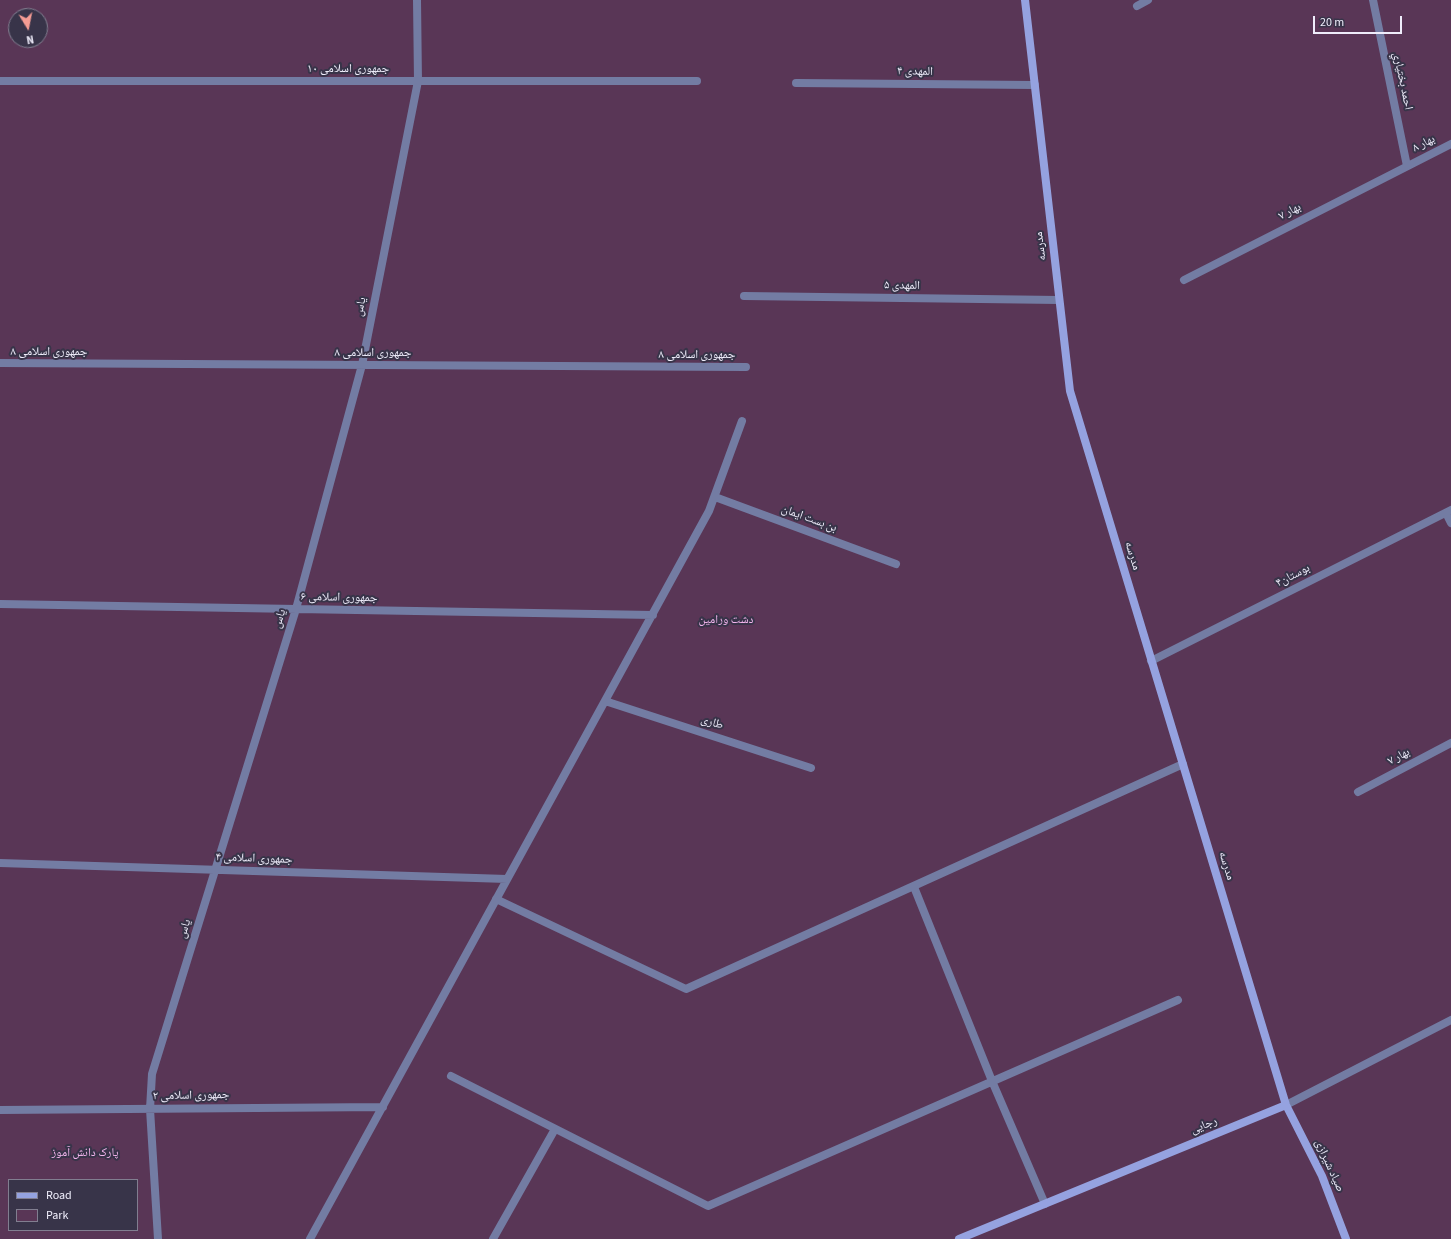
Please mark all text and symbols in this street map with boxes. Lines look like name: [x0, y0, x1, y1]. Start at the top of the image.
north arrow: [8, 8, 48, 48]
scale bar: [1315, 8, 1404, 34]
text: 20 m: [1320, 14, 1344, 31]
text: N: [25, 31, 35, 47]
street label: احمد بختياري: [1389, 51, 1415, 111]
street label: جمهوری اسلامی ۱۰: [307, 62, 389, 76]
street label: المهدی ۴: [897, 64, 933, 80]
street label: بهار ۸: [1410, 132, 1438, 156]
street label: بهار ۷: [1276, 200, 1304, 224]
street label: مدرسه: [1032, 231, 1050, 261]
street label: المهدی ۵: [884, 278, 920, 294]
street label: یاس: [352, 296, 370, 318]
street label: جمهوری اسلامی ۸: [11, 345, 87, 359]
street label: جمهوری اسلامی ۸: [335, 346, 411, 360]
street label: جمهوری اسلامی ۸: [659, 348, 735, 362]
street label: بن بست ایمان: [779, 502, 839, 536]
street label: مدرسه: [1121, 540, 1143, 572]
street label: بوستان۴: [1273, 561, 1313, 591]
street label: جمهوری اسلامی ۶: [300, 590, 378, 606]
street label: یاس: [270, 608, 290, 630]
park label: دشت ورامین: [699, 613, 753, 627]
street label: طاری: [699, 713, 725, 733]
street label: بهار ۷: [1385, 745, 1413, 769]
street label: جمهوری اسلامی ۴: [215, 850, 293, 868]
street label: مدرسه: [1215, 850, 1237, 882]
street label: یاس: [175, 918, 195, 940]
street label: جمهوری اسلامی ۲: [152, 1088, 230, 1104]
street label: رجایی: [1188, 1114, 1220, 1138]
street label: صیاد شیرازی: [1311, 1137, 1347, 1195]
park label: پارک دانش آموز: [51, 1146, 119, 1160]
legend: [8, 1179, 138, 1231]
text: Road: [46, 1187, 72, 1204]
text: Park: [46, 1207, 68, 1224]

